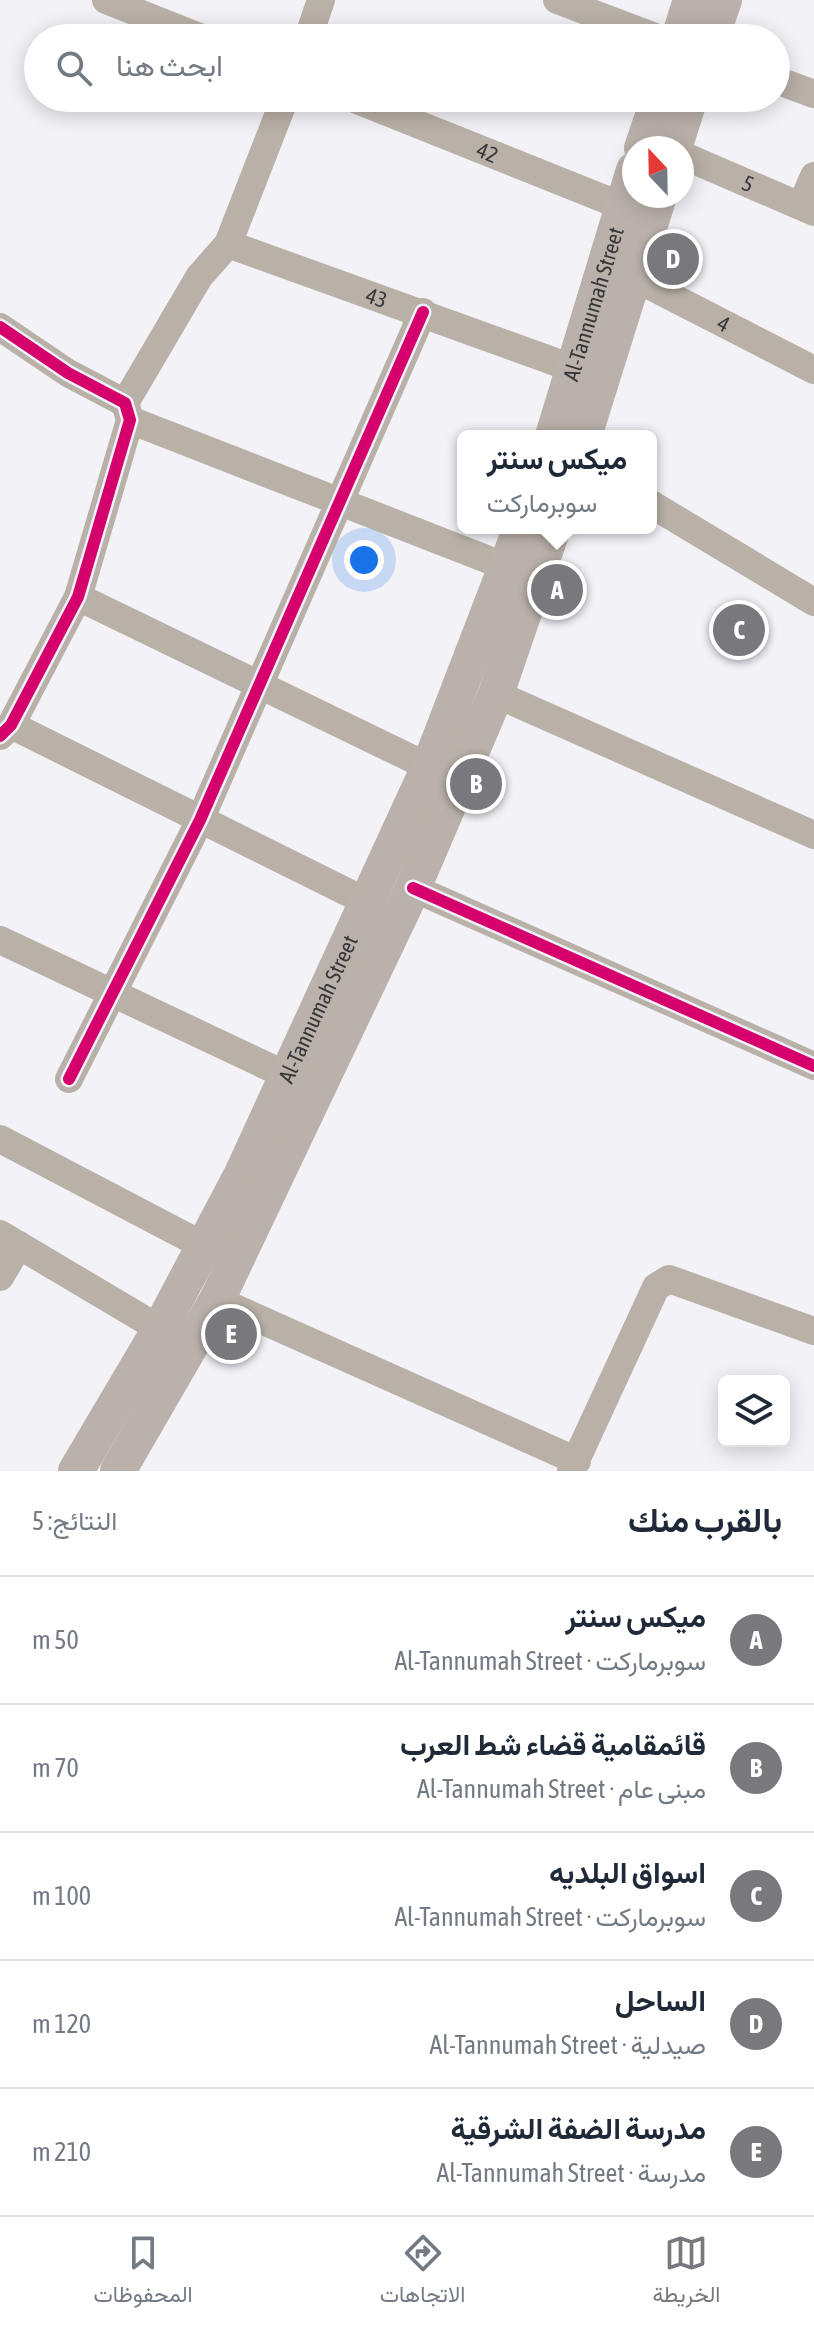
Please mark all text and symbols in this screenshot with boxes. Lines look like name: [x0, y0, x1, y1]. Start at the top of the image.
search box: [24, 24, 790, 112]
icon: search: [52, 46, 96, 90]
text: ابحث هنا: [116, 48, 223, 82]
street label: 42: [473, 136, 502, 168]
north arrow: [622, 136, 694, 208]
street label: 5: [738, 170, 758, 198]
street label: Al-Tannumah Street: [558, 224, 629, 384]
pin: D: [647, 229, 699, 289]
street label: 43: [362, 282, 391, 313]
street label: 4: [713, 310, 734, 338]
popup: [457, 430, 657, 534]
text: ميكس سنتر: [487, 441, 627, 475]
text: سوبرماركت: [487, 488, 597, 518]
your location: [344, 540, 384, 580]
pin: A: [531, 560, 583, 620]
pin: C: [713, 600, 765, 660]
pin: B: [450, 754, 502, 814]
street label: Al-Tannumah Street: [273, 931, 363, 1087]
pin: E: [205, 1304, 257, 1364]
map controls: [718, 1375, 790, 1447]
button: layers: [718, 1375, 790, 1447]
text: بالقرب منك: [628, 1500, 782, 1539]
text: النتائج: 5: [32, 1506, 117, 1536]
text: ميكس سنتر: [565, 1599, 706, 1633]
text: 50 m: [32, 1625, 79, 1655]
text: A: [750, 1625, 762, 1655]
text: سوبرماركت · Al-Tannumah Street: [394, 1646, 706, 1676]
text: قائمقامية قضاء شط العرب: [400, 1727, 706, 1761]
text: 70 m: [32, 1753, 79, 1783]
text: B: [750, 1753, 762, 1783]
text: مبنى عام · Al-Tannumah Street: [417, 1774, 706, 1804]
text: اسواق البلديه: [549, 1855, 706, 1889]
text: 100 m: [32, 1881, 91, 1911]
text: C: [750, 1881, 762, 1911]
text: سوبرماركت · Al-Tannumah Street: [394, 1902, 706, 1932]
text: الساحل: [615, 1983, 706, 2017]
text: 120 m: [32, 2009, 91, 2039]
text: D: [749, 2009, 763, 2039]
text: صيدلية · Al-Tannumah Street: [430, 2030, 706, 2060]
text: مدرسة الضفة الشرقية: [450, 2111, 706, 2145]
text: 210 m: [32, 2137, 91, 2167]
text: E: [750, 2137, 762, 2167]
text: مدرسة · Al-Tannumah Street: [436, 2158, 706, 2188]
tab: المحفوظات: [94, 2231, 193, 2314]
tab: الاتجاهات: [380, 2231, 465, 2314]
tab: الخريطة: [652, 2231, 720, 2314]

